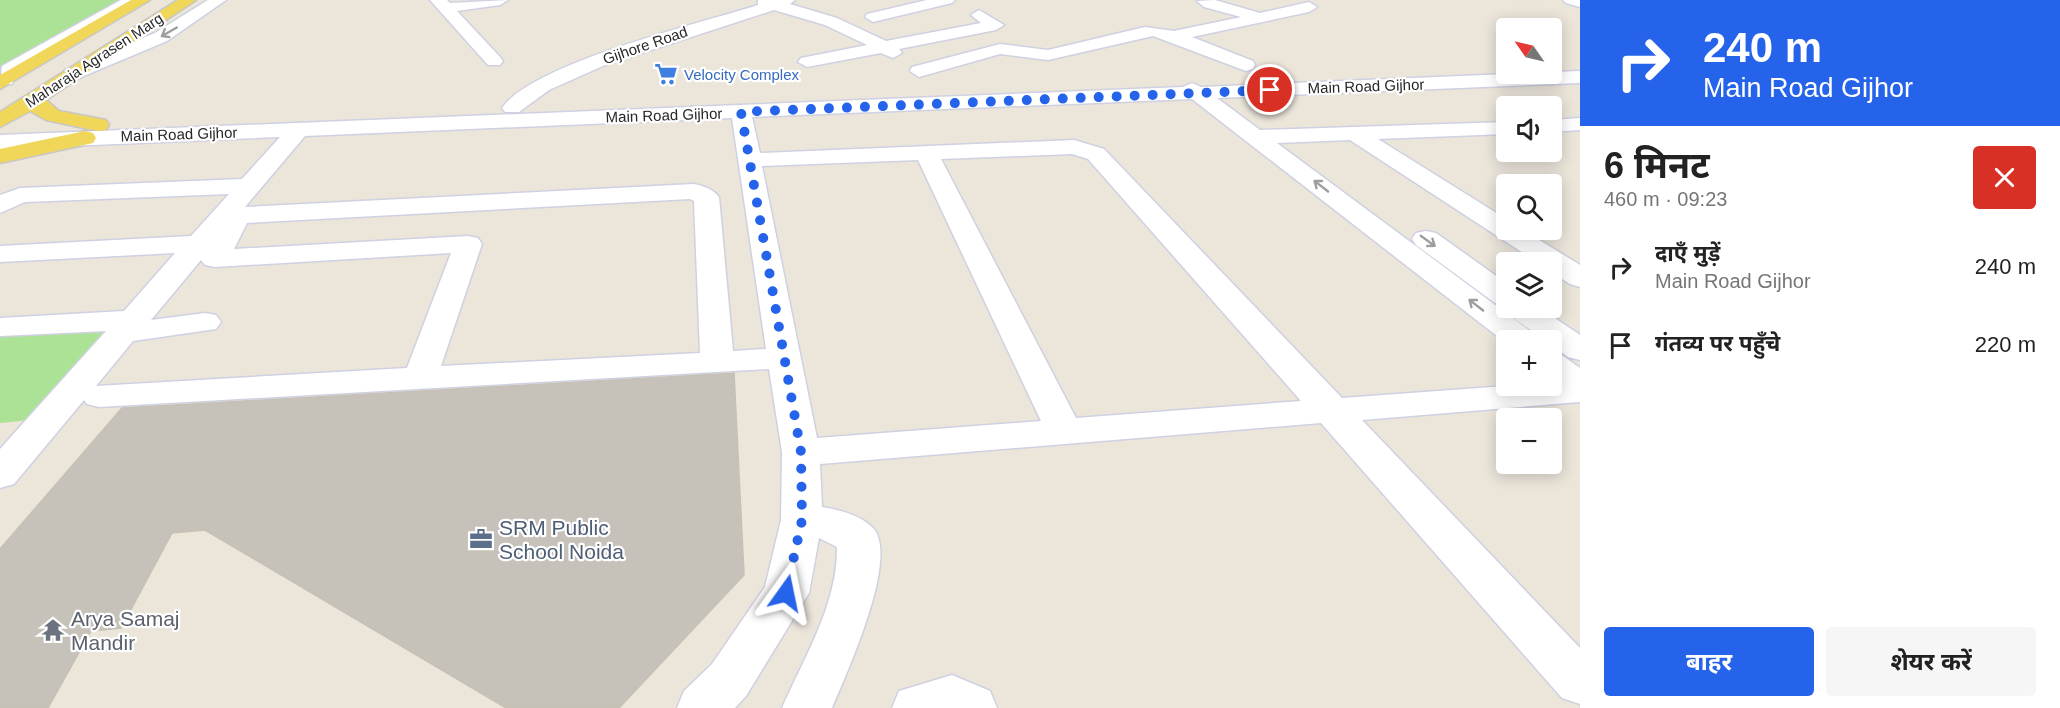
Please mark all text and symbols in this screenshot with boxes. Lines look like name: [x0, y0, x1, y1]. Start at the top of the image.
street label: Maharaja Agrasen Marg: [22, 9, 166, 111]
north arrow: [1496, 18, 1562, 84]
map controls: [1496, 18, 1562, 474]
street label: Gijhore Road: [600, 23, 690, 67]
icon: right: [1604, 24, 1682, 102]
text: 240 m: [1703, 24, 1822, 71]
one-way arrow: [161, 26, 178, 38]
supermarket icon: Velocity Complex: [653, 61, 679, 87]
pin: [1244, 64, 1295, 115]
place label: Velocity Complex: [684, 66, 800, 83]
icon: arrive: [1253, 73, 1286, 106]
text: Main Road Gijhor: [1703, 73, 1913, 103]
street label: Main Road Gijhor: [1307, 75, 1425, 97]
button: sound: [1496, 96, 1562, 162]
street label: Main Road Gijhor: [605, 104, 723, 126]
street label: Main Road Gijhor: [120, 123, 238, 145]
text: 6 मिनट: [1604, 145, 1710, 186]
button: close: [1973, 146, 2036, 209]
button: search: [1496, 174, 1562, 240]
one-way arrow: [1313, 180, 1329, 193]
text: 460 m · 09:23: [1604, 188, 1727, 210]
one-way arrow: [1420, 235, 1436, 247]
text: दाएँ मुड़ें: [1655, 241, 1720, 266]
icon: right: [1604, 251, 1637, 284]
button: layers: [1496, 252, 1562, 318]
text: 240 m: [1975, 254, 2036, 279]
text: Main Road Gijhor: [1655, 270, 1811, 292]
one-way arrow: [1468, 298, 1484, 311]
icon: arrive: [1604, 329, 1637, 362]
button: +: [1496, 330, 1562, 396]
text: गंतव्य पर पहुँचे: [1655, 331, 1780, 356]
text: 220 m: [1975, 332, 2036, 357]
button: −: [1496, 408, 1562, 474]
place label: SRM Public School Noida: [499, 516, 624, 563]
office icon: SRM Public School Noida: [468, 526, 494, 552]
position arrow: [754, 561, 818, 625]
place label: Arya Samaj Mandir: [71, 607, 180, 654]
temple icon: Arya Samaj Mandir: [40, 617, 66, 643]
button: बाहर: [1604, 627, 1814, 696]
button: शेयर करें: [1826, 627, 2036, 696]

